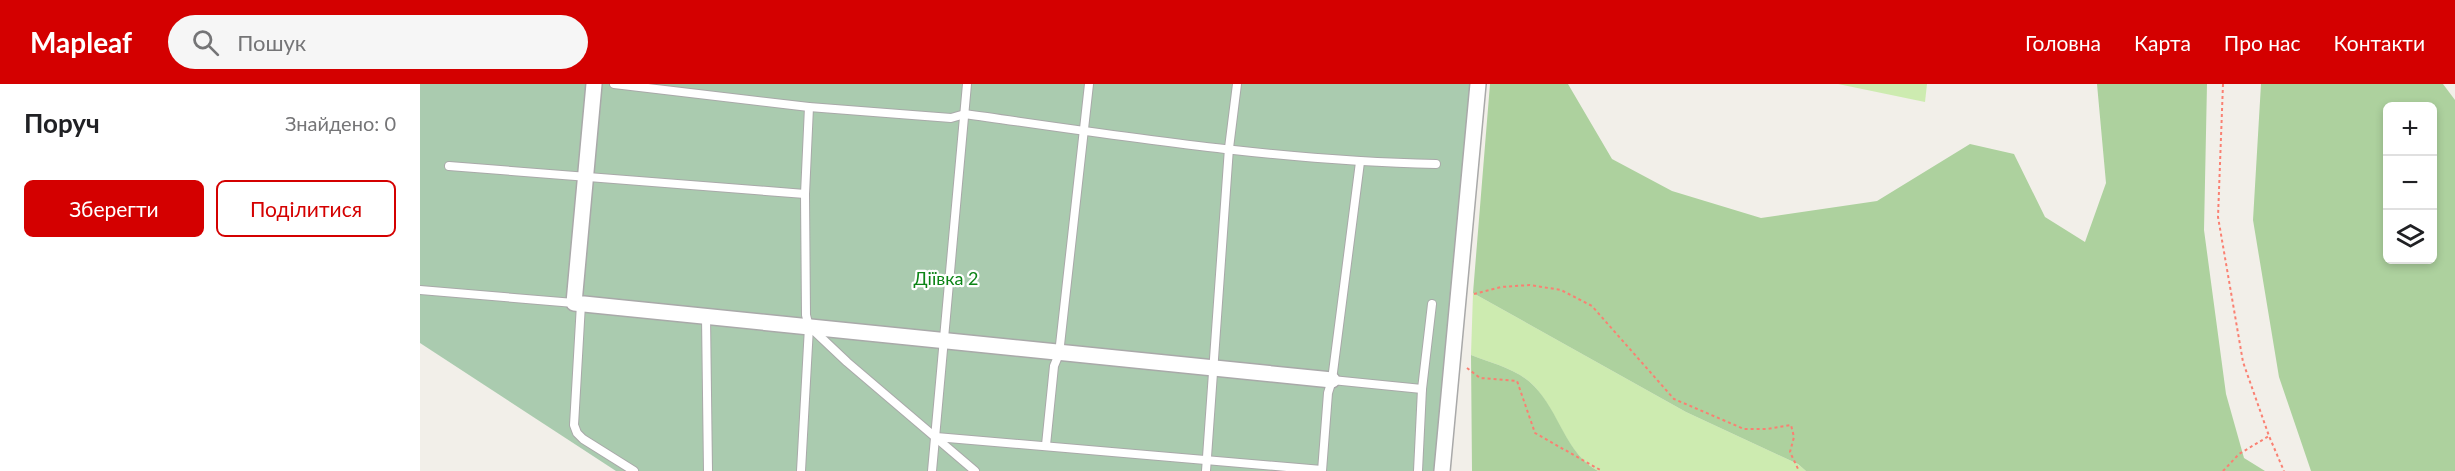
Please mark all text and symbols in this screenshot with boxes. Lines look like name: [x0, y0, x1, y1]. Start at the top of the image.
search box: [168, 15, 588, 69]
text: Mapleaf: [30, 25, 132, 59]
icon: search: [189, 26, 222, 59]
text: Пошук: [237, 29, 306, 56]
text: Головна: [2025, 30, 2101, 55]
text: Карта: [2134, 30, 2191, 55]
text: Про нас: [2224, 30, 2300, 55]
text: Контакти: [2333, 30, 2425, 55]
map controls: [2383, 102, 2437, 264]
button: +: [2383, 102, 2437, 156]
text: Поруч: [24, 107, 100, 139]
text: Знайдено: 0: [285, 111, 396, 135]
button: −: [2383, 156, 2437, 210]
button: Зберегти: [24, 180, 204, 237]
button: Поділитися: [216, 180, 396, 237]
button: layers: [2383, 210, 2437, 264]
park label: Діївка 2: [914, 267, 978, 289]

